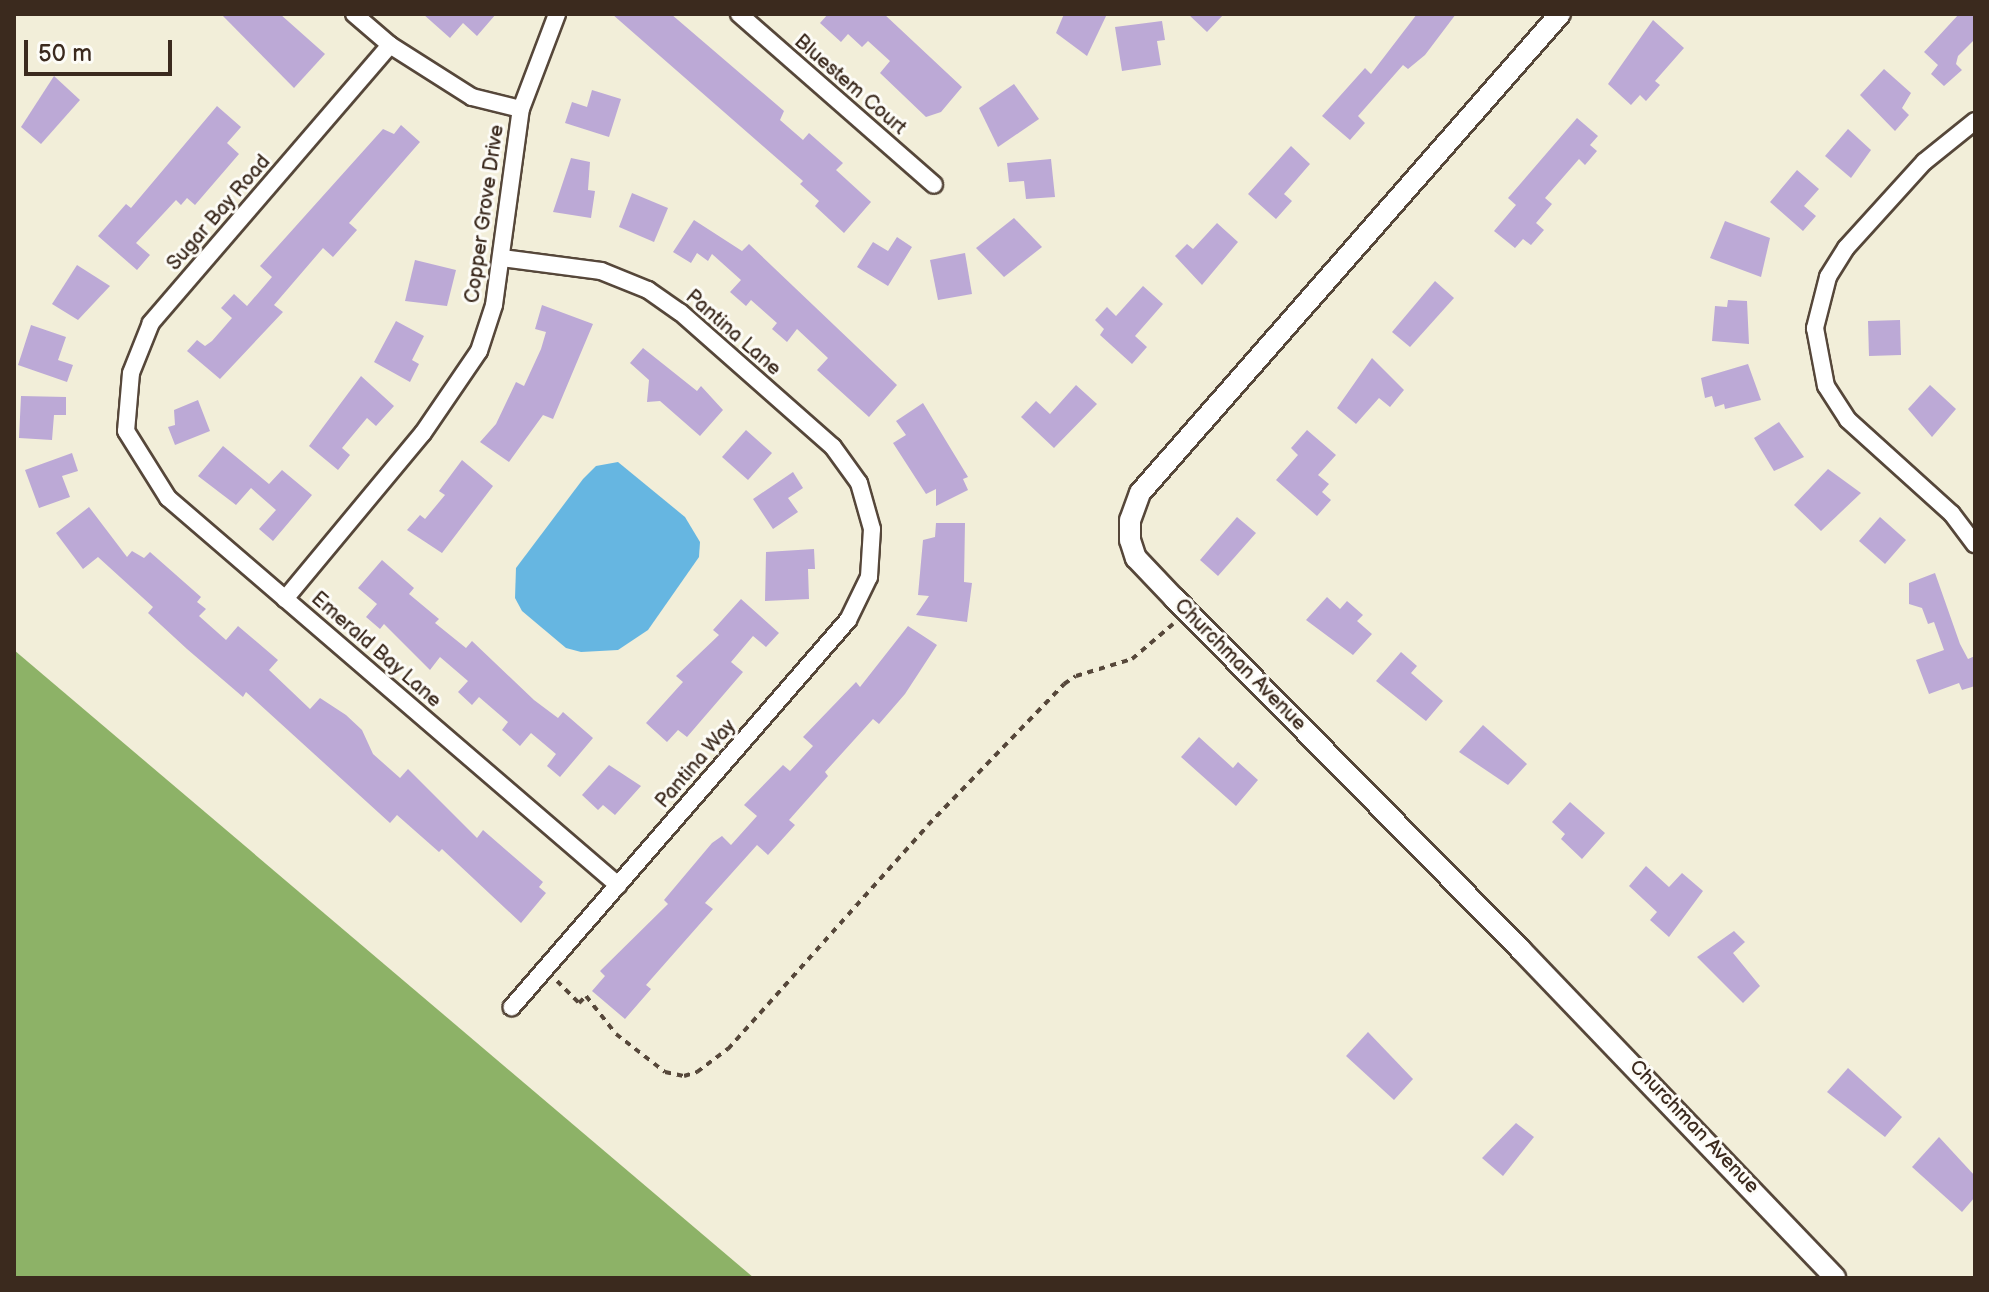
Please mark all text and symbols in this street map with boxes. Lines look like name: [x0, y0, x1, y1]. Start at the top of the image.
scale bar: [28, 24, 176, 74]
street label: Bluestem Court: [789, 30, 911, 140]
text: 50 m: [38, 39, 92, 68]
street label: Copper Grove Drive: [461, 123, 509, 305]
street label: Sugar Bay Road: [162, 150, 276, 276]
street label: Pantina Lane: [680, 285, 786, 381]
street label: Emerald Bay Lane: [306, 587, 446, 713]
street label: Churchman Avenue: [1169, 594, 1311, 736]
street label: Pantina Way: [651, 714, 741, 814]
street label: Churchman Avenue: [1624, 1055, 1764, 1199]

